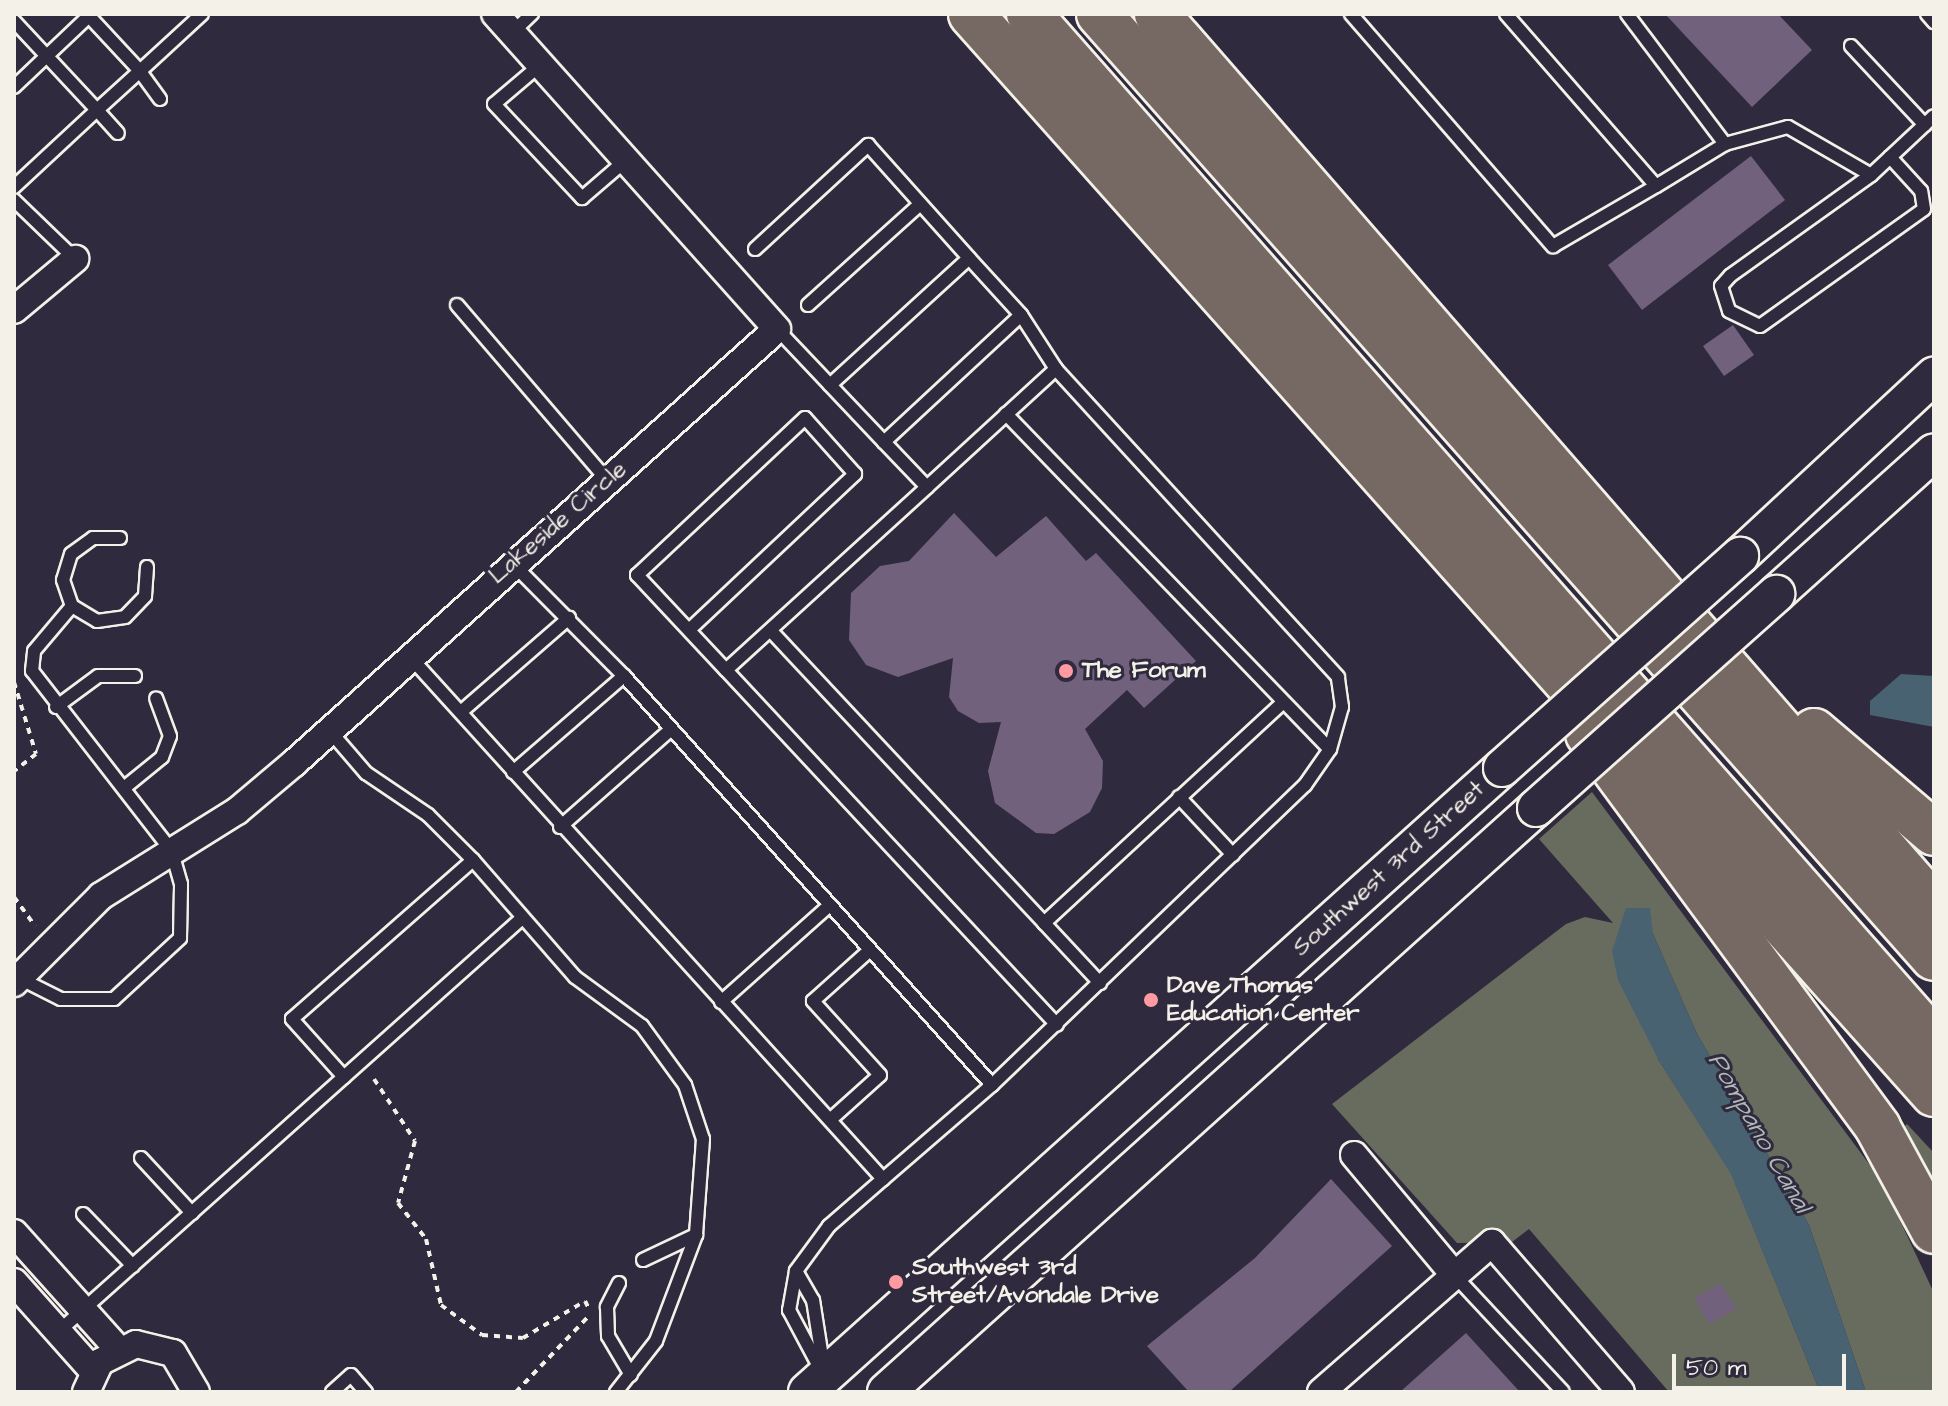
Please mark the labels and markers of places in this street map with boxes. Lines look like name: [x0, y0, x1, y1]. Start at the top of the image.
place label: The Forum: [1082, 657, 1206, 685]
marker: The Forum: [1057, 662, 1075, 680]
place label: Dave Thomas Education Center: [1167, 972, 1359, 1028]
marker: Dave Thomas Education Center: [1142, 991, 1160, 1009]
place label: Southwest 3rd Street/Avondale Drive: [912, 1254, 1159, 1310]
marker: Southwest 3rd Street/Avondale Drive: [887, 1273, 905, 1291]

